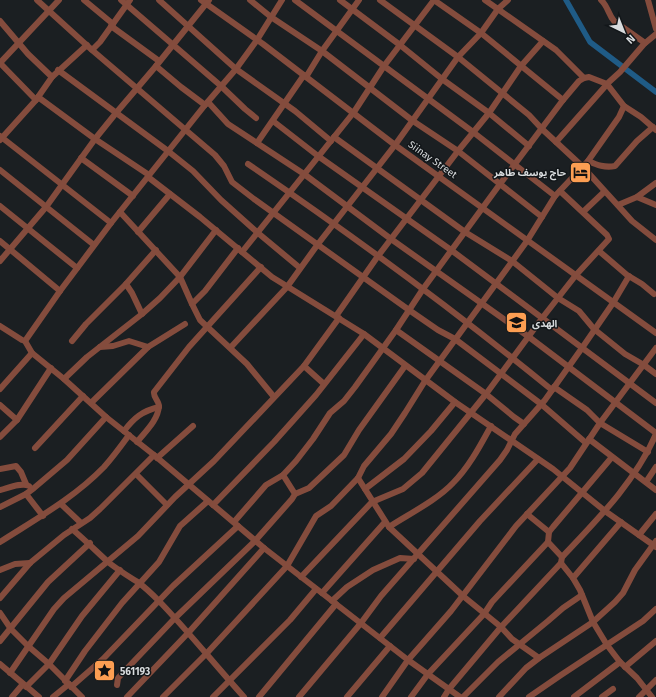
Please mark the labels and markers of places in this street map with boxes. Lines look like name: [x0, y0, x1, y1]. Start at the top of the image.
hotel icon: حاج يوسف طاهر: [568, 159, 594, 185]
place label: حاج يوسف طاهر: [493, 167, 567, 181]
school or university icon: الهدى: [504, 310, 530, 336]
place label: الهدى: [532, 318, 558, 330]
place icon: 561193: [91, 658, 117, 684]
place label: 561193: [120, 666, 150, 678]

